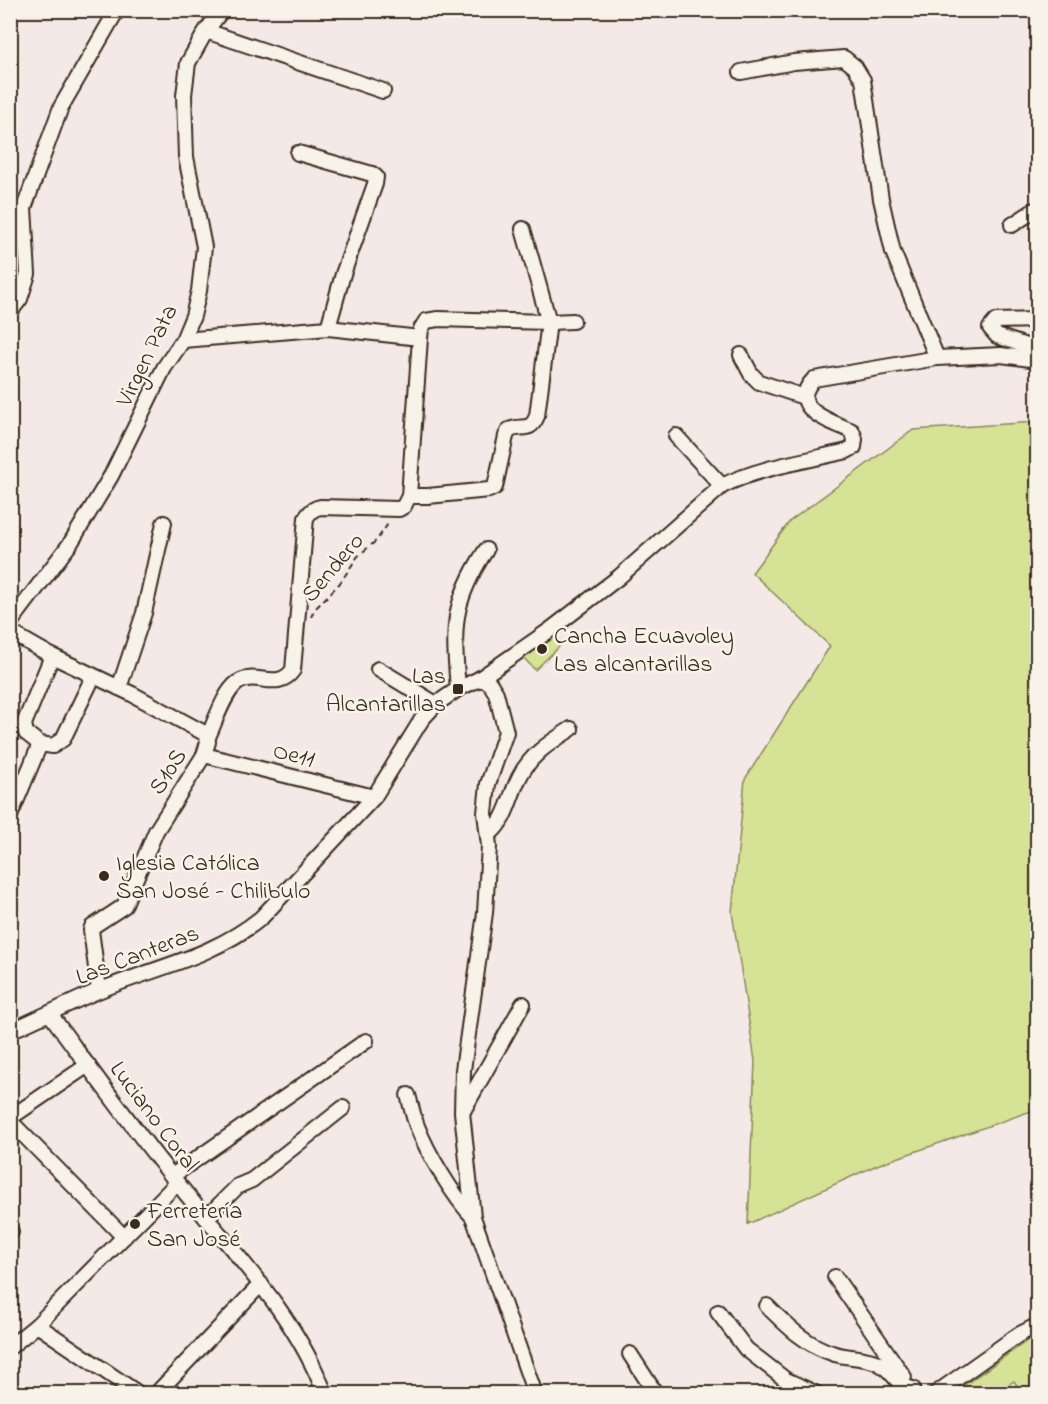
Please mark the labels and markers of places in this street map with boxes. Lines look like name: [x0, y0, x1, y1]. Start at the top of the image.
place label: Cancha Ecuavoley Las alcantarillas: [554, 620, 734, 683]
marker: Cancha Ecuavoley Las alcantarillas: [535, 642, 549, 656]
place label: Las Alcantarillas: [326, 660, 446, 723]
marker: Las Alcantarillas: [451, 682, 465, 696]
place label: Iglesia Católica San José - Chilibulo: [116, 847, 310, 910]
marker: Iglesia Católica San José - Chilibulo: [97, 869, 111, 883]
place label: Ferretería San José: [146, 1195, 242, 1258]
marker: Ferretería San José: [128, 1217, 142, 1231]

